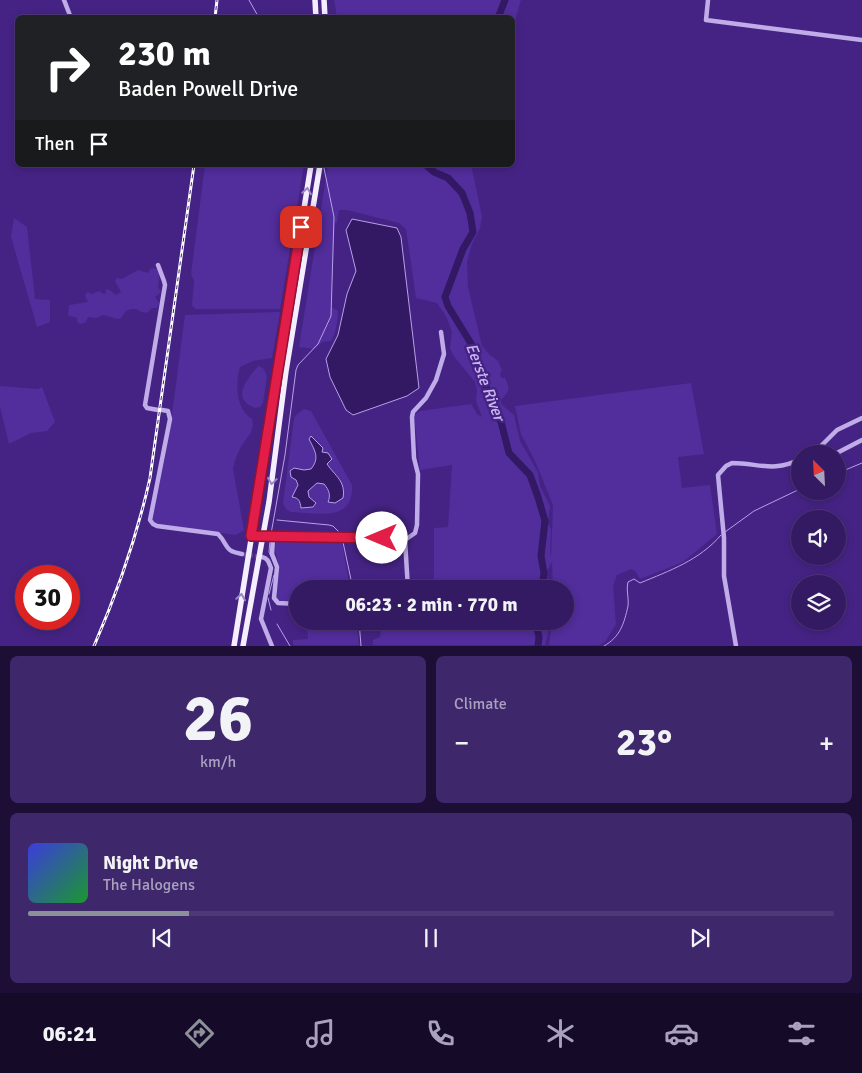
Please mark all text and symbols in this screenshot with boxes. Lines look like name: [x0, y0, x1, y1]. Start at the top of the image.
text: 230 m: [118, 32, 211, 75]
icon: right: [35, 35, 100, 100]
text: Baden Powell Drive: [118, 75, 298, 102]
icon: arrive: [85, 130, 113, 158]
text: Then: [35, 132, 75, 156]
one-way arrow: [301, 186, 312, 194]
pin: [280, 206, 322, 248]
icon: arrive: [287, 213, 315, 241]
water label: Eerste River: [461, 340, 510, 426]
north arrow: [791, 445, 846, 500]
map controls: [791, 445, 846, 630]
one-way arrow: [267, 477, 277, 486]
button: sound: [791, 510, 846, 565]
position arrow: [355, 511, 407, 563]
speed limit sign: 30: [15, 565, 80, 630]
button: layers: [791, 575, 846, 630]
one-way arrow: [235, 593, 246, 601]
text: 06:23 · 2 min · 770 m: [345, 593, 518, 617]
text: 26: [183, 679, 253, 759]
text: Climate: [454, 694, 507, 714]
text: 23°: [616, 719, 672, 766]
text: −: [454, 726, 469, 760]
text: +: [819, 726, 834, 760]
text: km/h: [200, 752, 236, 772]
text: Night Drive: [103, 851, 198, 875]
text: The Halogens: [103, 875, 195, 895]
icon: previous: [148, 924, 176, 952]
icon: pause: [417, 924, 445, 952]
icon: next: [686, 924, 714, 952]
icon: directions: [182, 1016, 217, 1051]
icon: music: [303, 1016, 338, 1051]
icon: phone: [423, 1016, 458, 1051]
icon: climate: [543, 1016, 578, 1051]
icon: car: [664, 1016, 699, 1051]
icon: filters: [784, 1016, 819, 1051]
text: 06:21: [43, 1020, 97, 1047]

